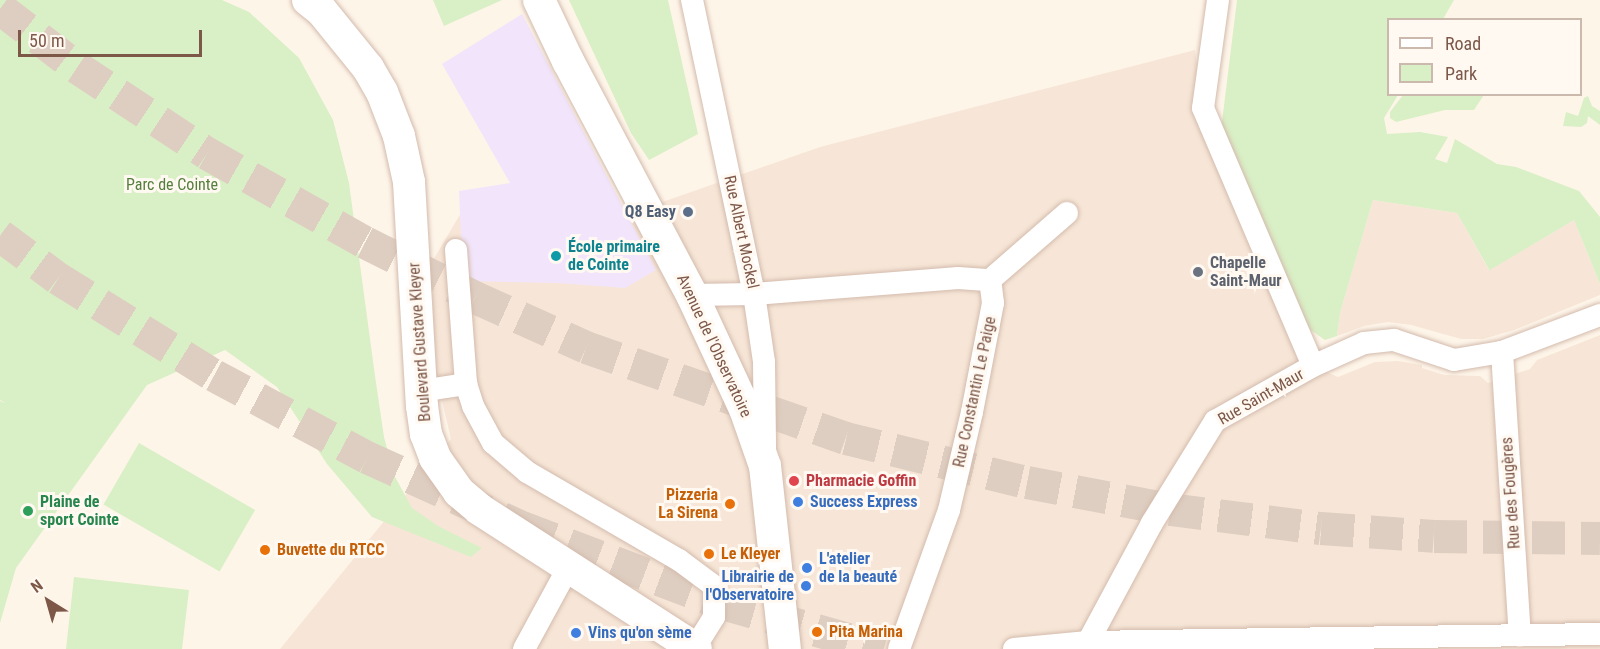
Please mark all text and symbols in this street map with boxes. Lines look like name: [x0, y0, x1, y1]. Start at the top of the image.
scale bar: [21, 18, 206, 56]
legend: [1387, 18, 1582, 96]
text: 50 m: [29, 30, 64, 51]
text: Road: [1445, 33, 1481, 54]
text: Park: [1445, 63, 1477, 84]
street label: Rue Albert Mockel: [720, 174, 762, 290]
park label: Parc de Cointe: [126, 175, 218, 195]
place label: Q8 Easy: [625, 202, 676, 222]
marker: Q8 Easy: [681, 205, 695, 219]
place label: École primaire de Cointe: [568, 237, 660, 275]
marker: École primaire de Cointe: [549, 249, 563, 263]
place label: Chapelle Saint-Maur: [1210, 253, 1282, 291]
street label: Boulevard Gustave Kleyer: [405, 262, 435, 422]
marker: Chapelle Saint-Maur: [1191, 265, 1205, 279]
street label: Avenue de l'Observatoire: [672, 271, 756, 421]
street label: Rue Constantin Le Paige: [950, 315, 1000, 469]
street label: Rue Saint-Maur: [1215, 365, 1307, 429]
street label: Rue des Fougères: [1498, 436, 1524, 550]
place label: Pharmacie Goffin: [806, 471, 916, 491]
marker: Pharmacie Goffin: [787, 474, 801, 488]
place label: Pizzeria La Sirena: [658, 485, 718, 523]
place label: Plaine de sport Cointe: [40, 492, 119, 530]
place label: Success Express: [810, 492, 917, 512]
marker: Success Express: [791, 495, 805, 509]
marker: Pizzeria La Sirena: [723, 497, 737, 511]
marker: Plaine de sport Cointe: [21, 504, 35, 518]
place label: Buvette du RTCC: [277, 540, 384, 560]
marker: Buvette du RTCC: [258, 543, 272, 557]
place label: Le Kleyer: [721, 544, 780, 564]
marker: Le Kleyer: [702, 547, 716, 561]
place label: L'atelier de la beauté: [819, 549, 897, 587]
marker: L'atelier de la beauté: [800, 561, 814, 575]
place label: Librairie de l'Observatoire: [705, 567, 794, 605]
north arrow: [18, 571, 78, 631]
text: N: [27, 576, 46, 597]
marker: Librairie de l'Observatoire: [799, 579, 813, 593]
place label: Pita Marina: [829, 622, 903, 642]
place label: Vins qu'on sème: [588, 623, 692, 643]
marker: Pita Marina: [810, 625, 824, 639]
marker: Vins qu'on sème: [569, 626, 583, 640]

